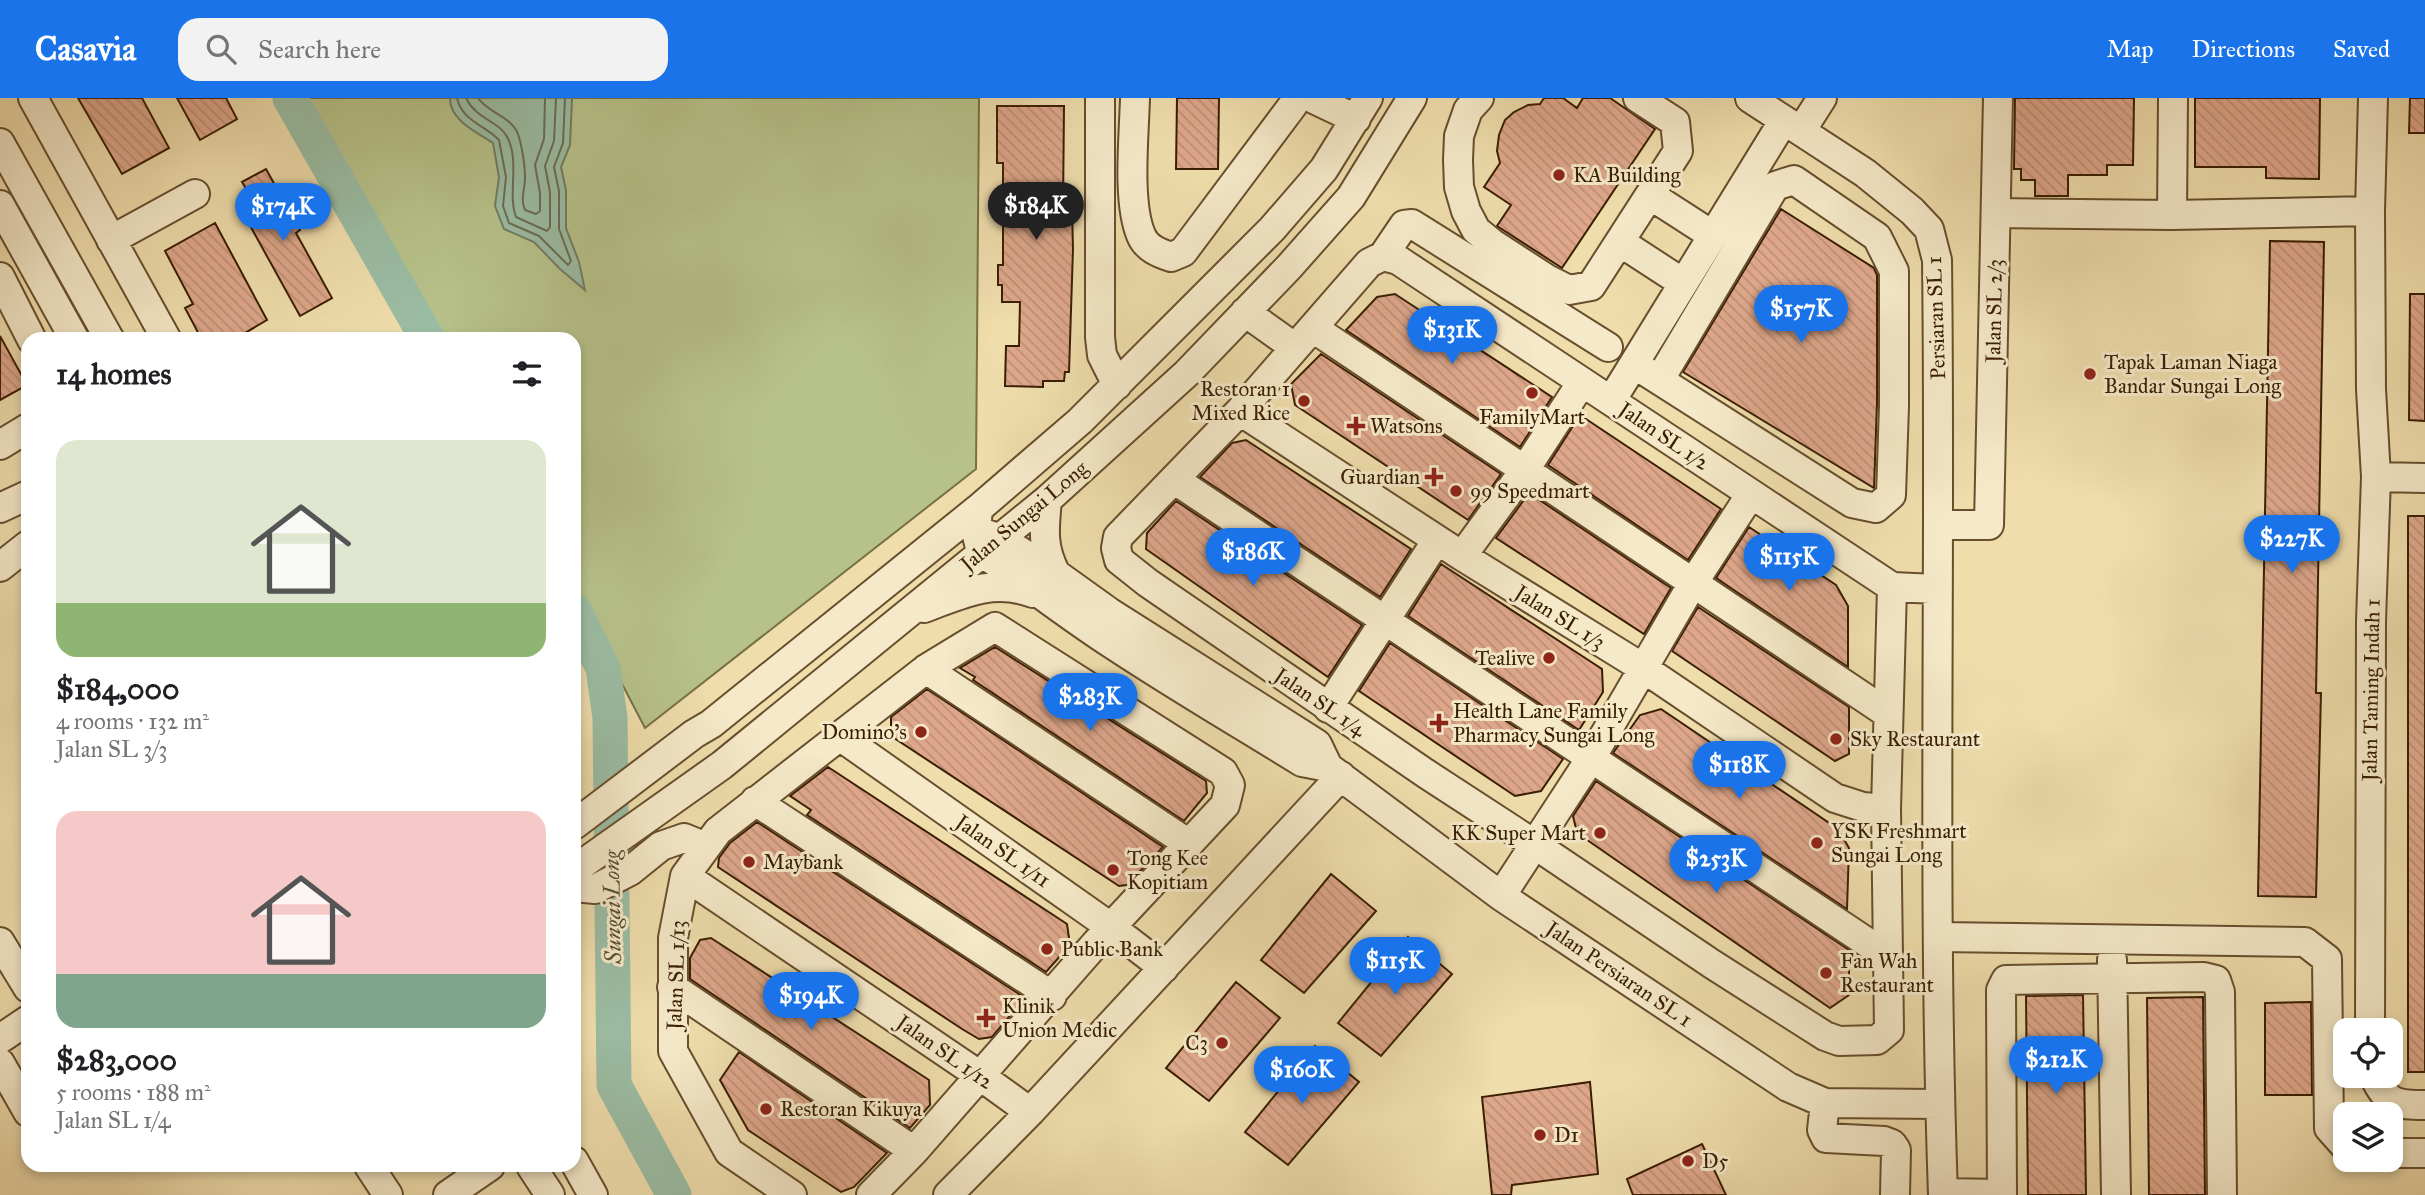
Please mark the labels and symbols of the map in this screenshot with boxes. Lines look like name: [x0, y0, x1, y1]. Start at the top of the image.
place label: KA Building: [1573, 162, 1681, 188]
marker: KA Building: [1551, 167, 1567, 183]
pin: $184K: [987, 183, 1085, 242]
pin: $174K: [234, 184, 332, 243]
street label: Persiaran SL 1: [1921, 256, 1951, 380]
street label: Jalan SL 2/3: [1980, 259, 2008, 365]
pin: $157K: [1752, 286, 1850, 345]
pin: $131K: [1403, 306, 1501, 366]
place label: Tapak Laman Niaga Bandar Sungai Long: [2104, 349, 2281, 399]
marker: Tapak Laman Niaga Bandar Sungai Long: [2082, 366, 2098, 382]
place label: Restoran 1 Mixed Rice: [1192, 376, 1290, 426]
marker: FamilyMart: [1524, 385, 1540, 401]
marker: Restoran 1 Mixed Rice: [1296, 393, 1312, 409]
street label: Jalan SL 1/2: [1612, 395, 1715, 476]
place label: FamilyMart: [1479, 404, 1586, 430]
place label: Watsons: [1370, 413, 1443, 439]
marker: Watsons: [1348, 418, 1364, 434]
street label: Jalan Sungai Long: [953, 455, 1093, 578]
place label: Guardian: [1340, 464, 1420, 490]
marker: Guardian: [1426, 469, 1442, 485]
place label: 99 Speedmart: [1470, 478, 1590, 504]
marker: 99 Speedmart: [1448, 483, 1464, 499]
pin: $227K: [2243, 516, 2341, 575]
pin: $186K: [1204, 528, 1302, 588]
pin: $115K: [1740, 533, 1838, 593]
street label: Jalan SL 1/3: [1508, 578, 1610, 655]
street label: Jalan Taming Indah 1: [2356, 598, 2386, 784]
place label: Tealive: [1475, 645, 1535, 671]
marker: Tealive: [1541, 650, 1557, 666]
street label: Jalan SL 1/4: [1268, 661, 1372, 743]
pin: $283K: [1041, 674, 1139, 733]
place label: Health Lane Family Pharmacy Sungai Long: [1453, 698, 1654, 748]
marker: Health Lane Family Pharmacy Sungai Long: [1431, 715, 1447, 731]
place label: Domino's: [822, 719, 907, 745]
marker: Domino's: [913, 724, 929, 740]
place label: Sky Restaurant: [1850, 726, 1981, 752]
marker: Sky Restaurant: [1828, 731, 1844, 747]
pin: $118K: [1690, 742, 1788, 801]
street label: Jalan SL 1/11: [949, 808, 1055, 893]
place label: YSK Freshmart Sungai Long: [1831, 818, 1967, 868]
place label: KK Super Mart: [1451, 820, 1587, 846]
marker: KK Super Mart: [1592, 825, 1608, 841]
marker: YSK Freshmart Sungai Long: [1809, 835, 1825, 851]
pin: $253K: [1667, 836, 1765, 895]
place label: Tong Kee Kopitiam: [1127, 845, 1209, 895]
water label: Sungai Long: [597, 849, 627, 965]
place label: Maybank: [763, 849, 844, 875]
marker: Maybank: [741, 854, 757, 870]
marker: Tong Kee Kopitiam: [1105, 862, 1121, 878]
street label: Jalan Persiaran SL 1: [1539, 914, 1697, 1033]
street label: Jalan SL 1/13: [661, 920, 691, 1032]
place label: Public Bank: [1061, 936, 1163, 962]
pin: $115K: [1346, 937, 1444, 997]
marker: Public Bank: [1039, 941, 1055, 957]
place label: Fan Wah Restaurant: [1840, 948, 1935, 998]
marker: Fan Wah Restaurant: [1818, 965, 1834, 981]
pin: $194K: [762, 972, 860, 1032]
place label: Klinik Union Medic: [1002, 993, 1117, 1043]
street label: Jalan SL 1/12: [890, 1008, 999, 1095]
marker: Klinik Union Medic: [976, 1008, 996, 1028]
place label: C3: [1185, 1030, 1208, 1056]
marker: C3: [1214, 1035, 1230, 1051]
pin: $212K: [2007, 1037, 2105, 1096]
pin: $160K: [1253, 1046, 1351, 1106]
place label: Restoran Kikuya: [780, 1096, 922, 1122]
marker: Restoran Kikuya: [758, 1101, 774, 1117]
place label: D1: [1554, 1122, 1579, 1148]
marker: D1: [1532, 1127, 1548, 1143]
place label: D5: [1702, 1148, 1729, 1174]
marker: D5: [1680, 1153, 1696, 1169]

